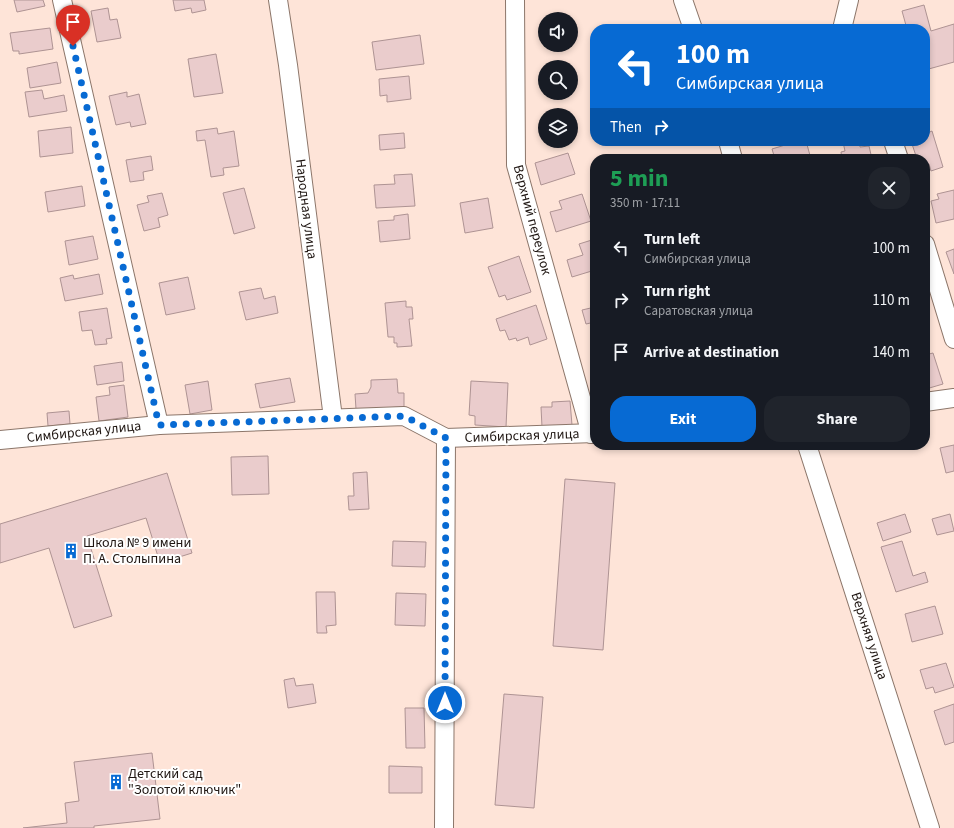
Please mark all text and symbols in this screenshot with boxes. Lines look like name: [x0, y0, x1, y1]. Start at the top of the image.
pin: [56, 5, 90, 46]
icon: arrive: [62, 11, 84, 33]
map controls: [538, 12, 578, 148]
button: sound: [538, 12, 578, 52]
text: 100 m: [676, 34, 750, 74]
icon: left: [610, 40, 662, 92]
button: search: [538, 60, 578, 100]
text: Симбирская улица: [676, 71, 824, 96]
button: layers: [538, 108, 578, 148]
icon: right: [650, 116, 672, 138]
text: Then: [610, 117, 642, 138]
street label: Народная улица: [290, 158, 322, 260]
text: 5 min: [610, 161, 668, 196]
street label: Верхний переулок: [508, 163, 556, 277]
button: close: [868, 167, 910, 209]
text: 350 m · 17:11: [610, 194, 680, 212]
text: Turn left: [644, 229, 700, 250]
icon: left: [610, 237, 632, 259]
text: 100 m: [872, 238, 910, 259]
text: Симбирская улица: [644, 250, 751, 268]
text: Turn right: [644, 281, 710, 302]
icon: right: [610, 289, 632, 311]
text: 110 m: [872, 290, 910, 311]
text: Саратовская улица: [644, 302, 753, 320]
icon: arrive: [610, 341, 632, 363]
text: Arrive at destination: [644, 342, 779, 363]
text: 140 m: [872, 342, 910, 363]
button: Exit: [610, 396, 756, 442]
button: Share: [764, 396, 910, 442]
street label: Симбирская улица: [26, 416, 142, 448]
street label: Симбирская улица: [464, 424, 580, 448]
place label: Школа № 9 имени П. А. Столыпина: [83, 533, 191, 569]
building icon: Школа № 9 имени П. А. Столыпина: [62, 542, 80, 560]
street label: Верхняя улица: [845, 590, 893, 682]
position arrow: [424, 682, 466, 724]
place label: Детский сад "Золотой ключик": [128, 764, 241, 800]
building icon: Детский сад "Золотой ключик": [107, 773, 125, 791]

